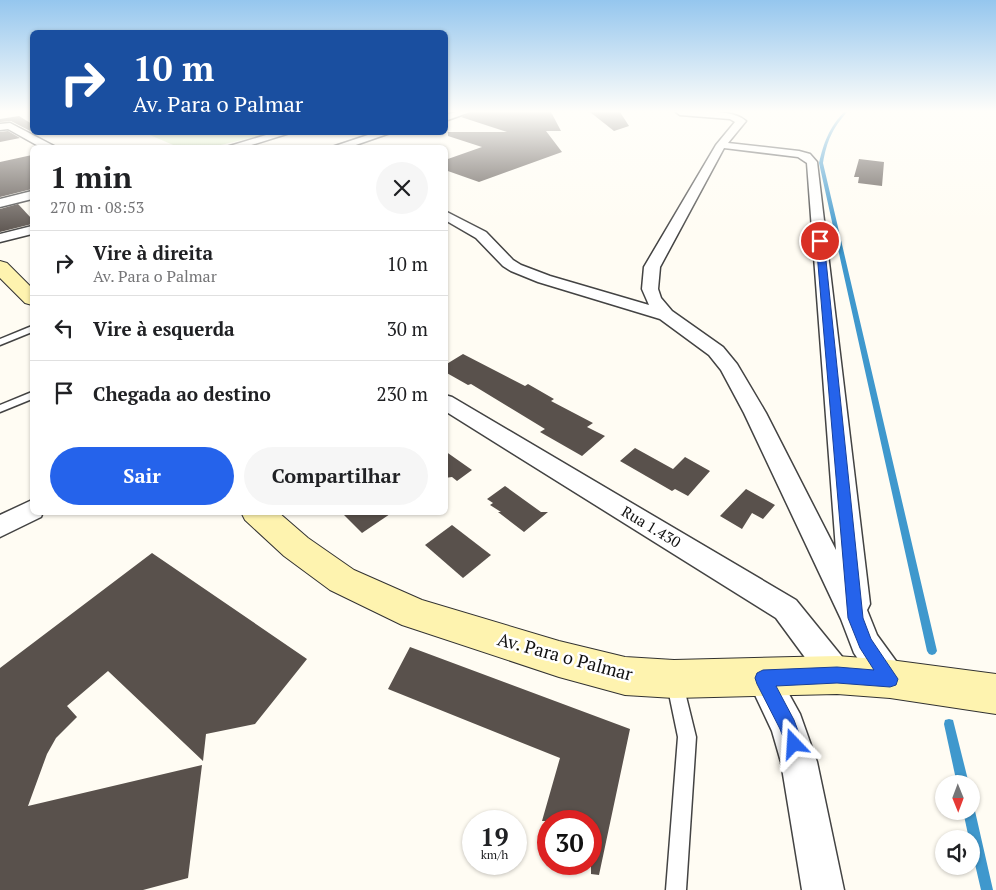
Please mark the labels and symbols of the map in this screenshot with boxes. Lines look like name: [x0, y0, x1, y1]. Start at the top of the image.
pin: [799, 220, 841, 262]
street label: Rua 1.430: [618, 501, 685, 552]
street label: Av. Para o Palmar: [495, 626, 636, 686]
position arrow: [767, 717, 819, 769]
north arrow: [935, 775, 980, 820]
speed limit sign: 30: [537, 810, 602, 875]

